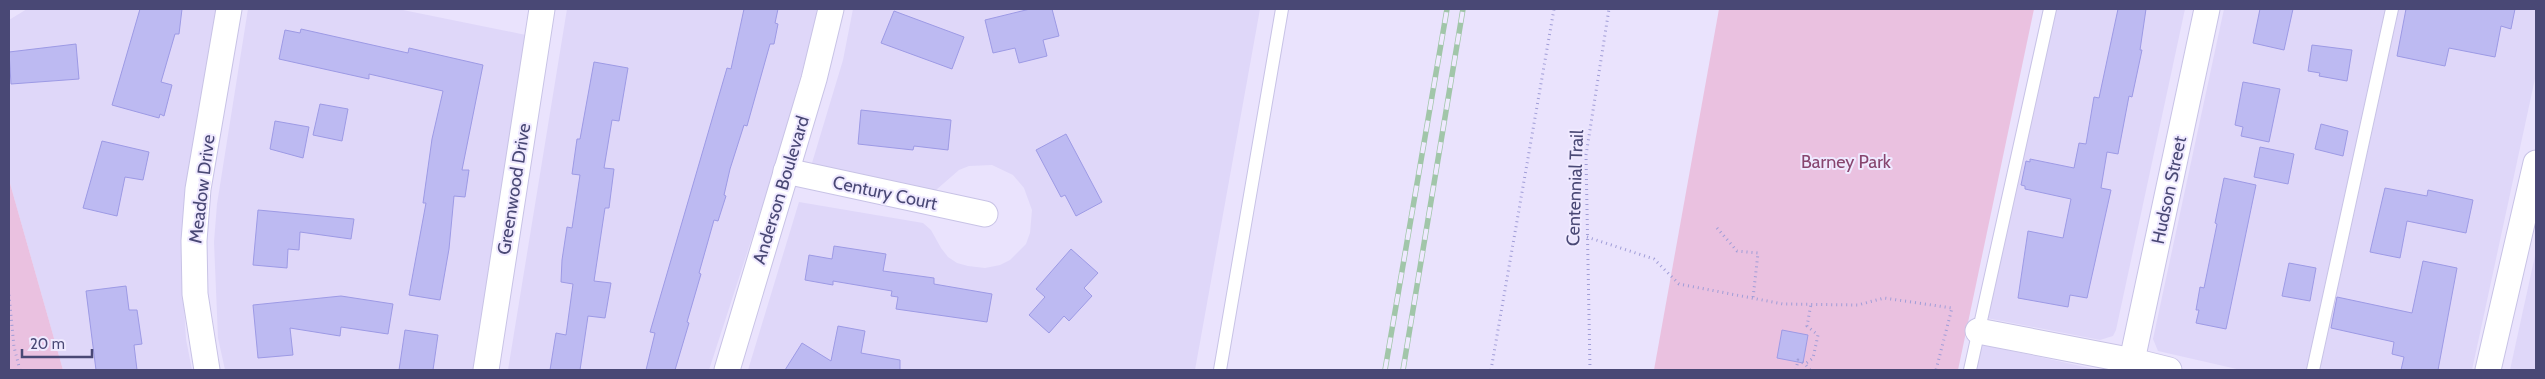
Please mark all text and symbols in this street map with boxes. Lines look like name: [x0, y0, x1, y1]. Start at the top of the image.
street label: Anderson Boulevard: [748, 113, 814, 267]
street label: Greenwood Drive: [493, 122, 535, 256]
street label: Centennial Trail: [1562, 129, 1588, 247]
street label: Meadow Drive: [184, 133, 220, 245]
street label: Hudson Street: [2147, 134, 2191, 246]
park label: Barney Park: [1801, 151, 1892, 173]
street label: Century Court: [831, 171, 939, 215]
scale bar: [22, 326, 92, 358]
text: 20 m: [30, 335, 65, 353]

